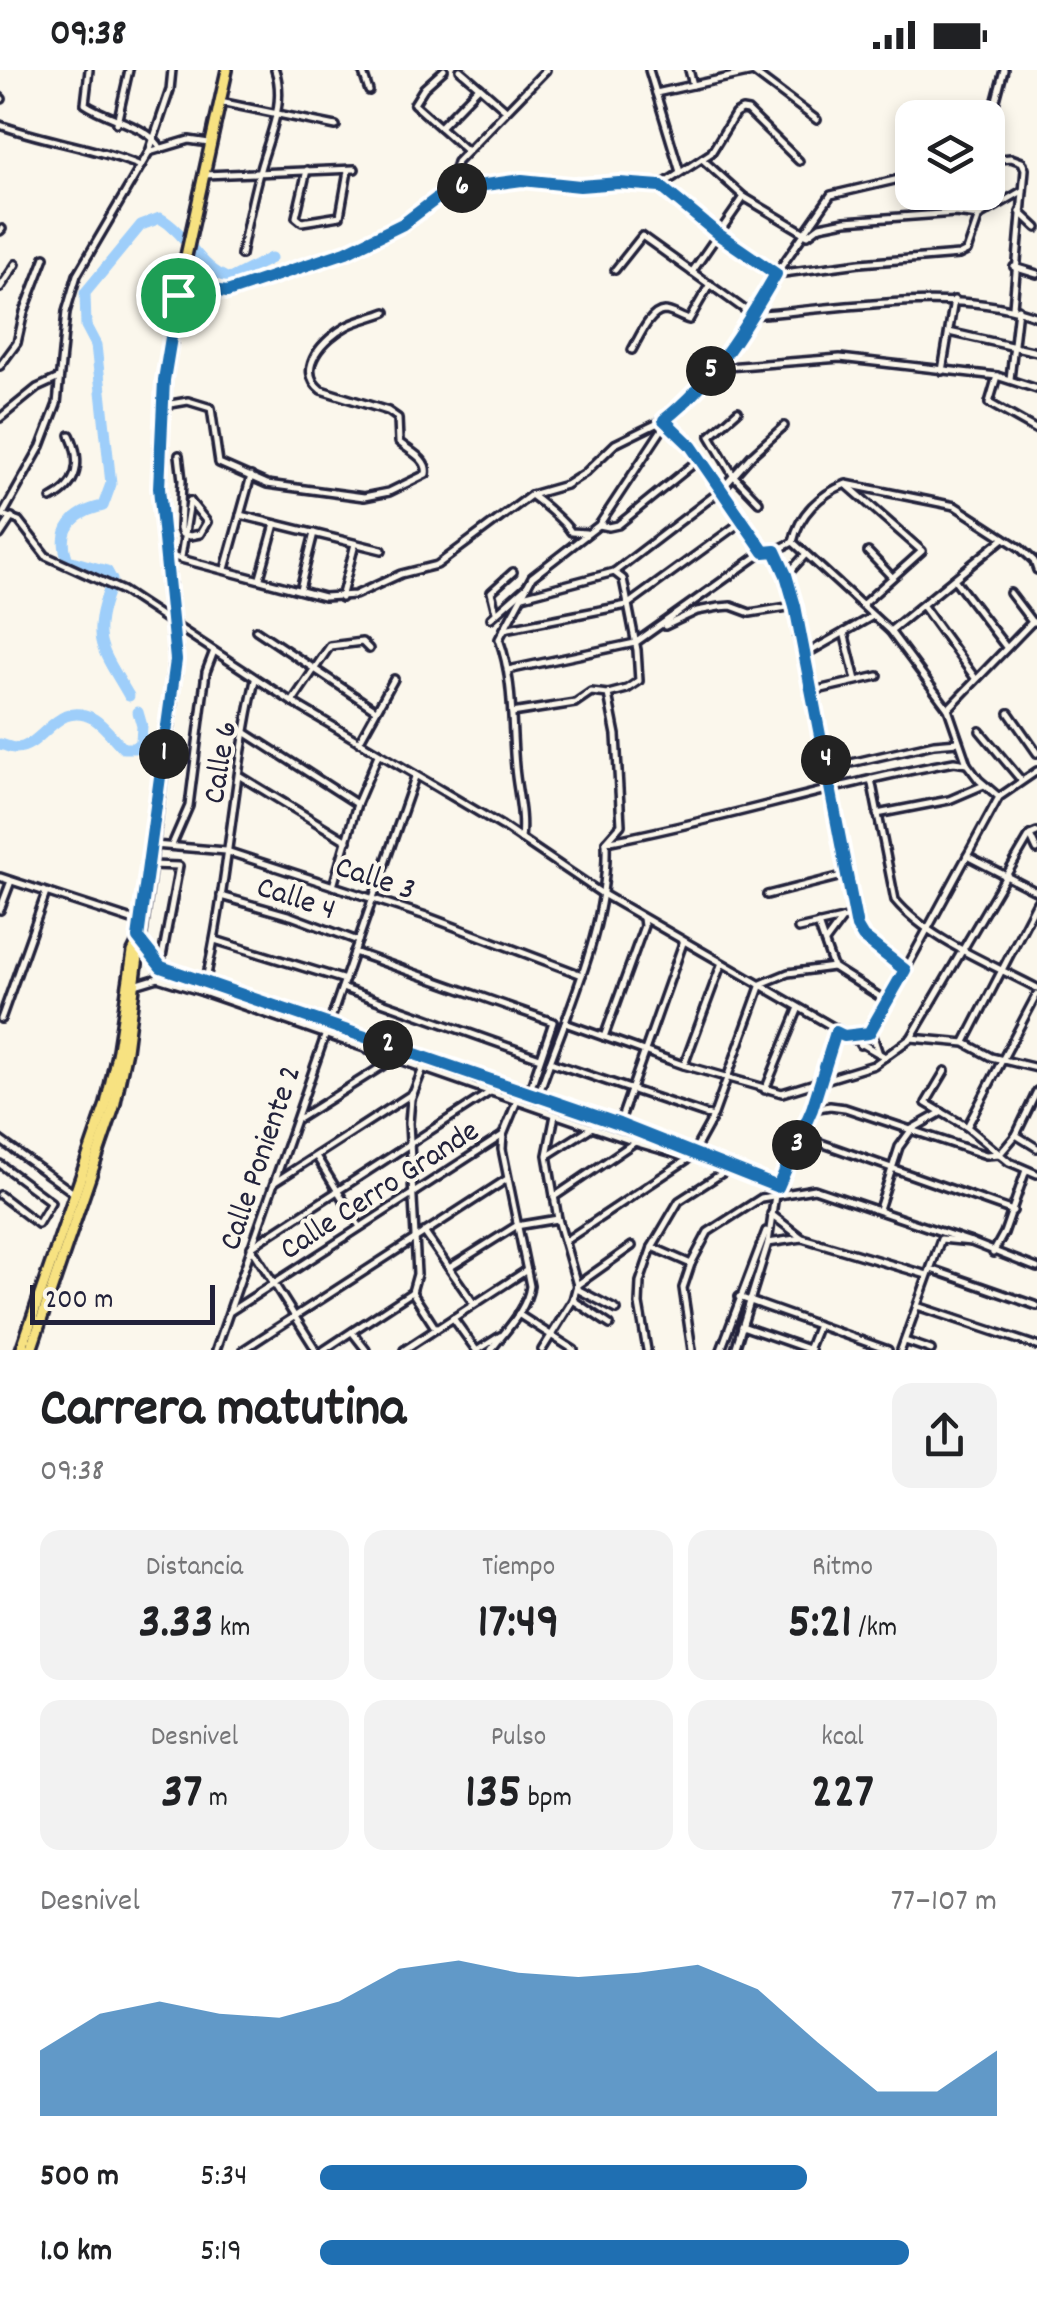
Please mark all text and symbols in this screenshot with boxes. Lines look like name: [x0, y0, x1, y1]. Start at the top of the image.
text: 09:38: [50, 8, 127, 63]
map controls: [895, 100, 1005, 210]
button: layers: [895, 100, 1005, 210]
pin: 6: [437, 163, 487, 213]
text: 6: [455, 168, 469, 208]
pin: [136, 253, 221, 338]
icon: arrive: [151, 268, 206, 323]
pin: 5: [686, 346, 736, 396]
text: 5: [705, 351, 717, 391]
street label: Calle 6: [194, 718, 252, 807]
pin: 1: [139, 729, 189, 779]
text: 1: [161, 734, 167, 774]
pin: 4: [801, 735, 851, 785]
text: 4: [820, 740, 832, 780]
street label: Calle 3: [329, 846, 420, 915]
street label: Calle 4: [250, 866, 341, 935]
pin: 2: [363, 1020, 413, 1070]
text: 2: [382, 1025, 394, 1065]
street label: Calle Poniente 2: [210, 1060, 316, 1257]
street label: Calle Cerro Grande: [272, 1110, 490, 1274]
pin: 3: [772, 1120, 822, 1170]
text: 3: [791, 1125, 803, 1165]
scale bar: [30, 1280, 215, 1324]
text: 200 m: [45, 1282, 113, 1322]
text: Carrera matutina: [40, 1373, 406, 1452]
button: share: [892, 1383, 997, 1488]
text: 09:38: [40, 1450, 104, 1496]
text: Distancia: [146, 1549, 243, 1589]
text: Tiempo: [482, 1549, 555, 1589]
text: Ritmo: [812, 1549, 873, 1589]
text: 3.33: [138, 1589, 213, 1661]
text: 17:49: [477, 1589, 560, 1661]
text: 5:21: [788, 1589, 852, 1661]
text: km: [213, 1610, 251, 1650]
text: /km: [852, 1610, 897, 1650]
text: Desnivel: [151, 1719, 238, 1759]
text: Pulso: [491, 1719, 546, 1759]
text: kcal: [821, 1719, 864, 1759]
text: 37: [161, 1759, 202, 1831]
text: 135: [465, 1759, 521, 1831]
text: 227: [811, 1759, 874, 1831]
text: m: [202, 1780, 228, 1820]
text: bpm: [521, 1780, 572, 1820]
text: Desnivel: [40, 1880, 140, 1926]
text: 77–107 m: [891, 1880, 997, 1926]
text: 500 m: [40, 2155, 119, 2201]
text: 5:34: [200, 2155, 248, 2201]
text: 1.0 km: [40, 2230, 112, 2276]
text: 5:19: [200, 2230, 242, 2276]

